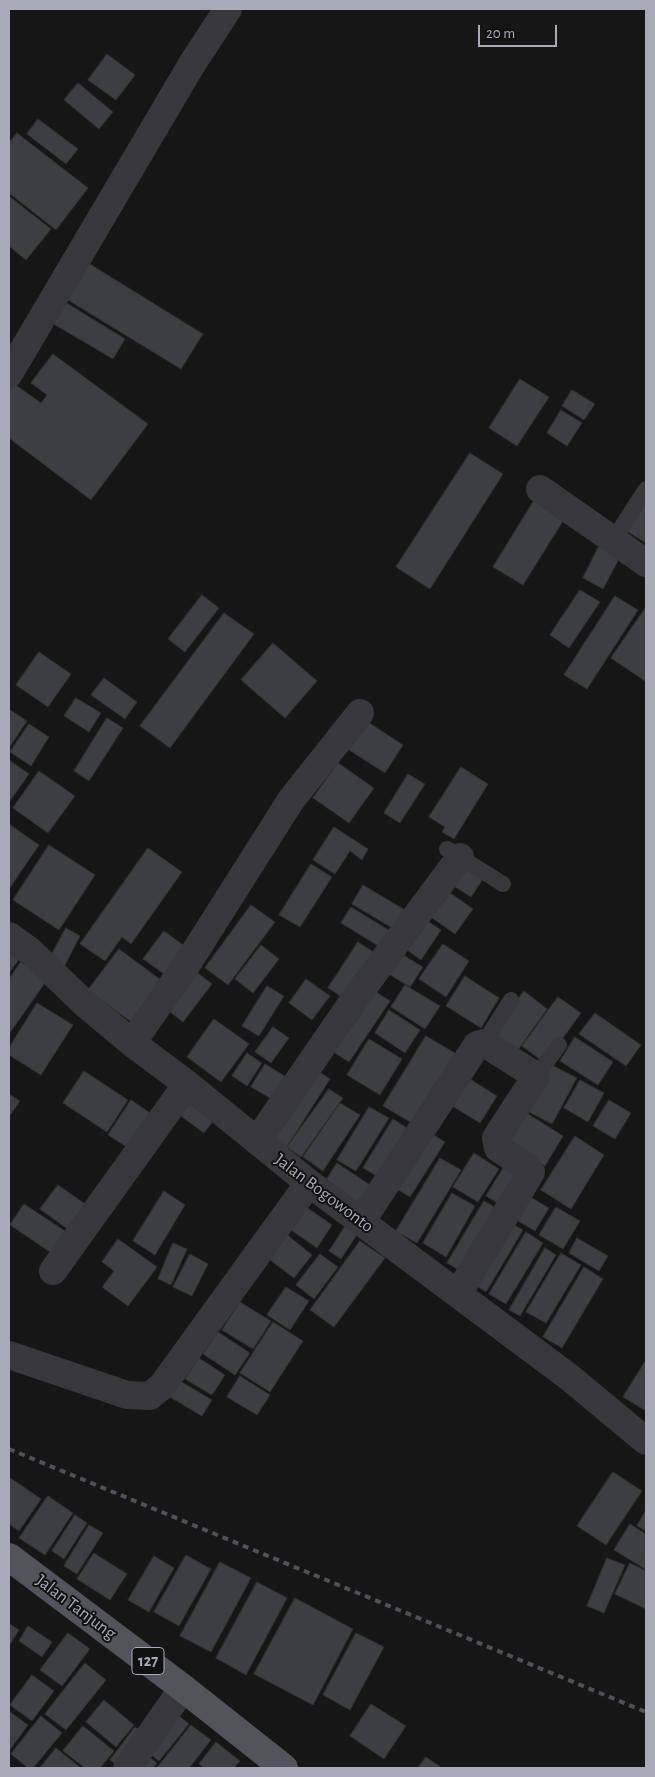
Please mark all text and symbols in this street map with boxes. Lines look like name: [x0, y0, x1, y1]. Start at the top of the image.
scale bar: [480, 15, 559, 47]
text: 20 m: [486, 26, 515, 41]
street label: Jalan Bogowonto: [270, 1149, 378, 1237]
street label: Jalan Tanjung: [31, 1570, 121, 1644]
road number: 127: [132, 1648, 164, 1674]

